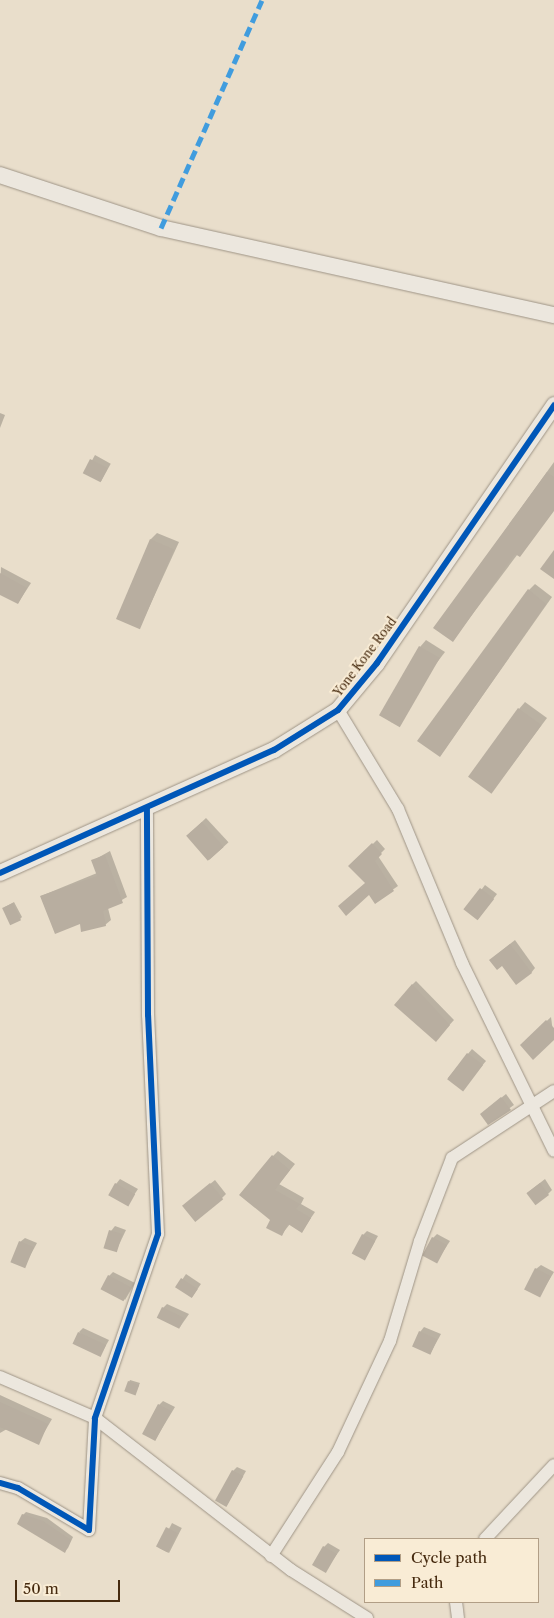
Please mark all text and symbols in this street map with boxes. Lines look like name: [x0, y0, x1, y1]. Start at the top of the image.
street label: Yone Kone Road: [331, 615, 399, 699]
legend: [364, 1538, 539, 1603]
text: Cycle path: [411, 1548, 487, 1567]
scale bar: [18, 1570, 122, 1602]
text: Path: [411, 1573, 443, 1592]
text: 50 m: [23, 1579, 59, 1598]

